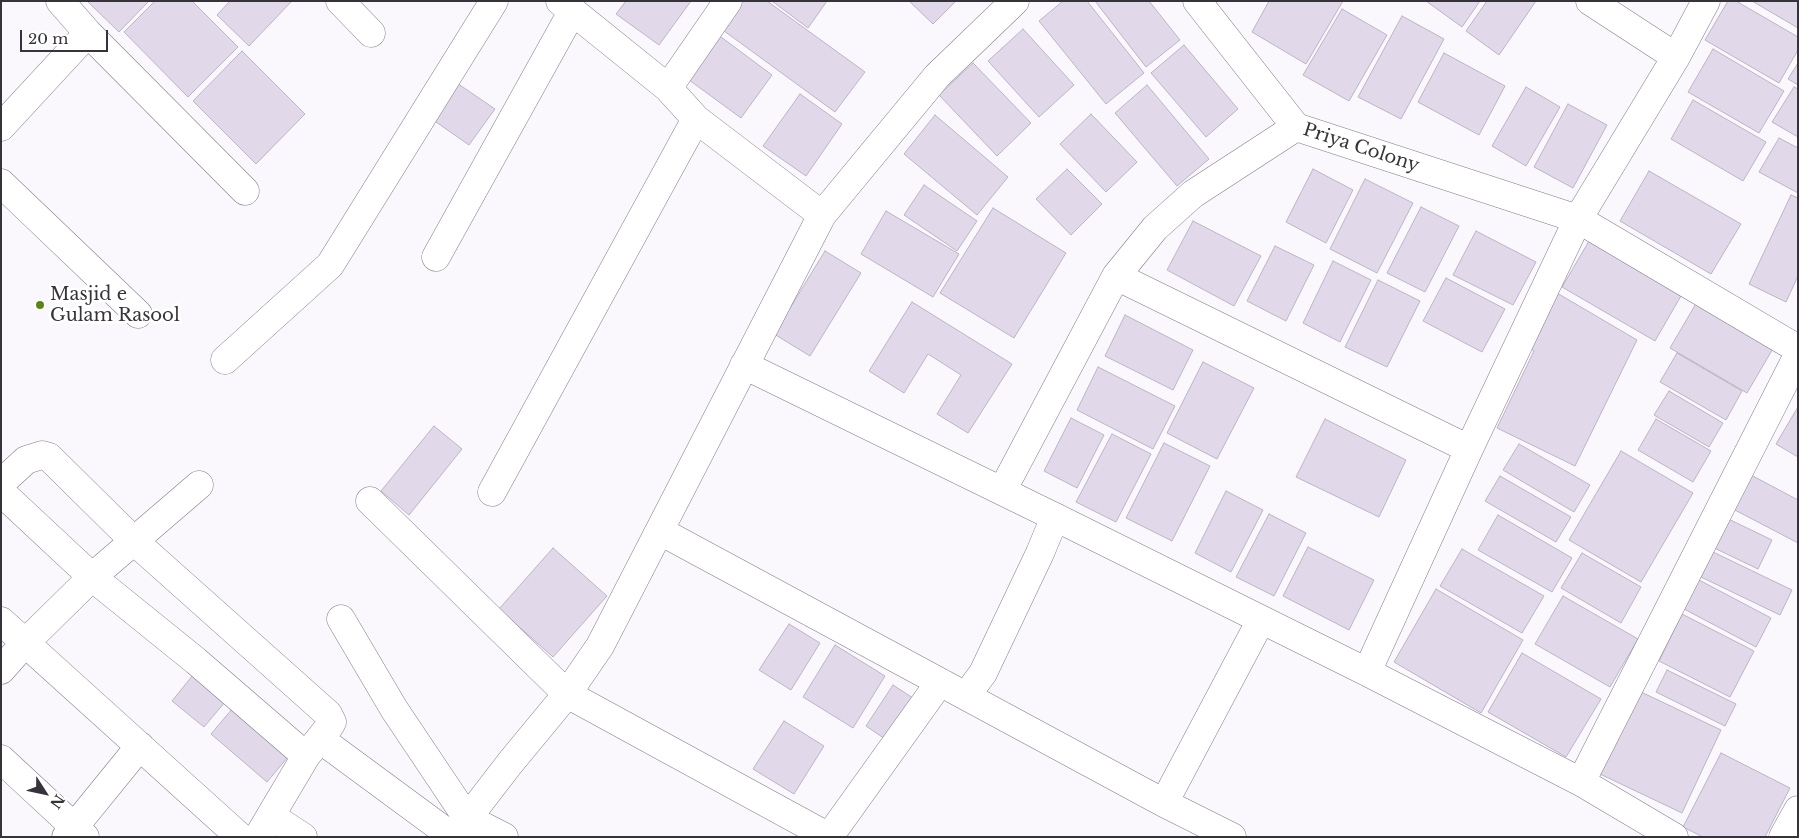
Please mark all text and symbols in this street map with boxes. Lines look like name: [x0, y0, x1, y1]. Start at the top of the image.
scale bar: [22, 20, 110, 52]
text: 20 m: [28, 29, 68, 48]
street label: Priya Colony: [1300, 119, 1422, 177]
place label: Masjid e Gulam Rasool: [50, 284, 180, 326]
marker: Masjid e Gulam Rasool: [34, 299, 46, 311]
north arrow: [20, 768, 70, 818]
text: N: [46, 791, 68, 812]

